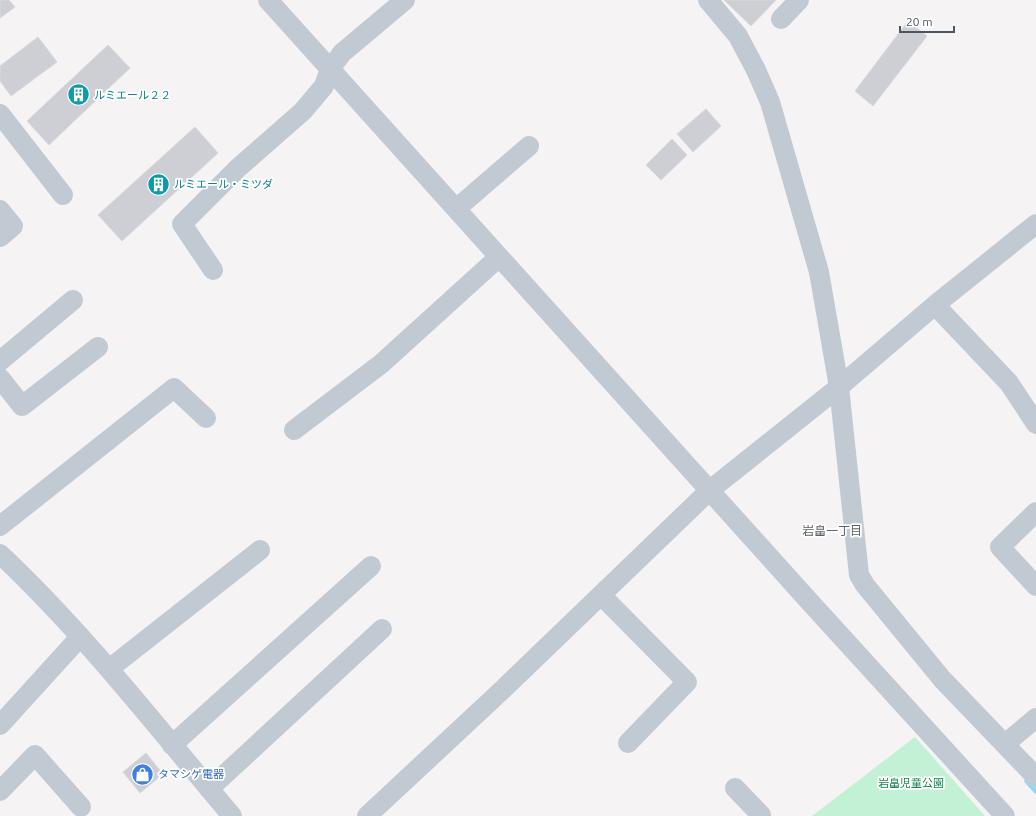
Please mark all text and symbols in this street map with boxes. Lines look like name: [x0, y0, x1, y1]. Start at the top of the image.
scale bar: [900, 8, 954, 34]
text: 20 m: [906, 15, 933, 28]
building icon: ルミエール２２: [66, 82, 92, 108]
place label: ルミエール２２: [94, 89, 171, 101]
building icon: ルミエール・ミツダ: [145, 171, 171, 197]
place label: ルミエール・ミツダ: [174, 178, 273, 190]
district label: 岩畠一丁目: [802, 524, 862, 537]
shop icon: タマシゲ電器: [129, 761, 155, 787]
place label: タマシゲ電器: [158, 768, 224, 780]
park label: 岩畠児童公園: [878, 777, 944, 789]

